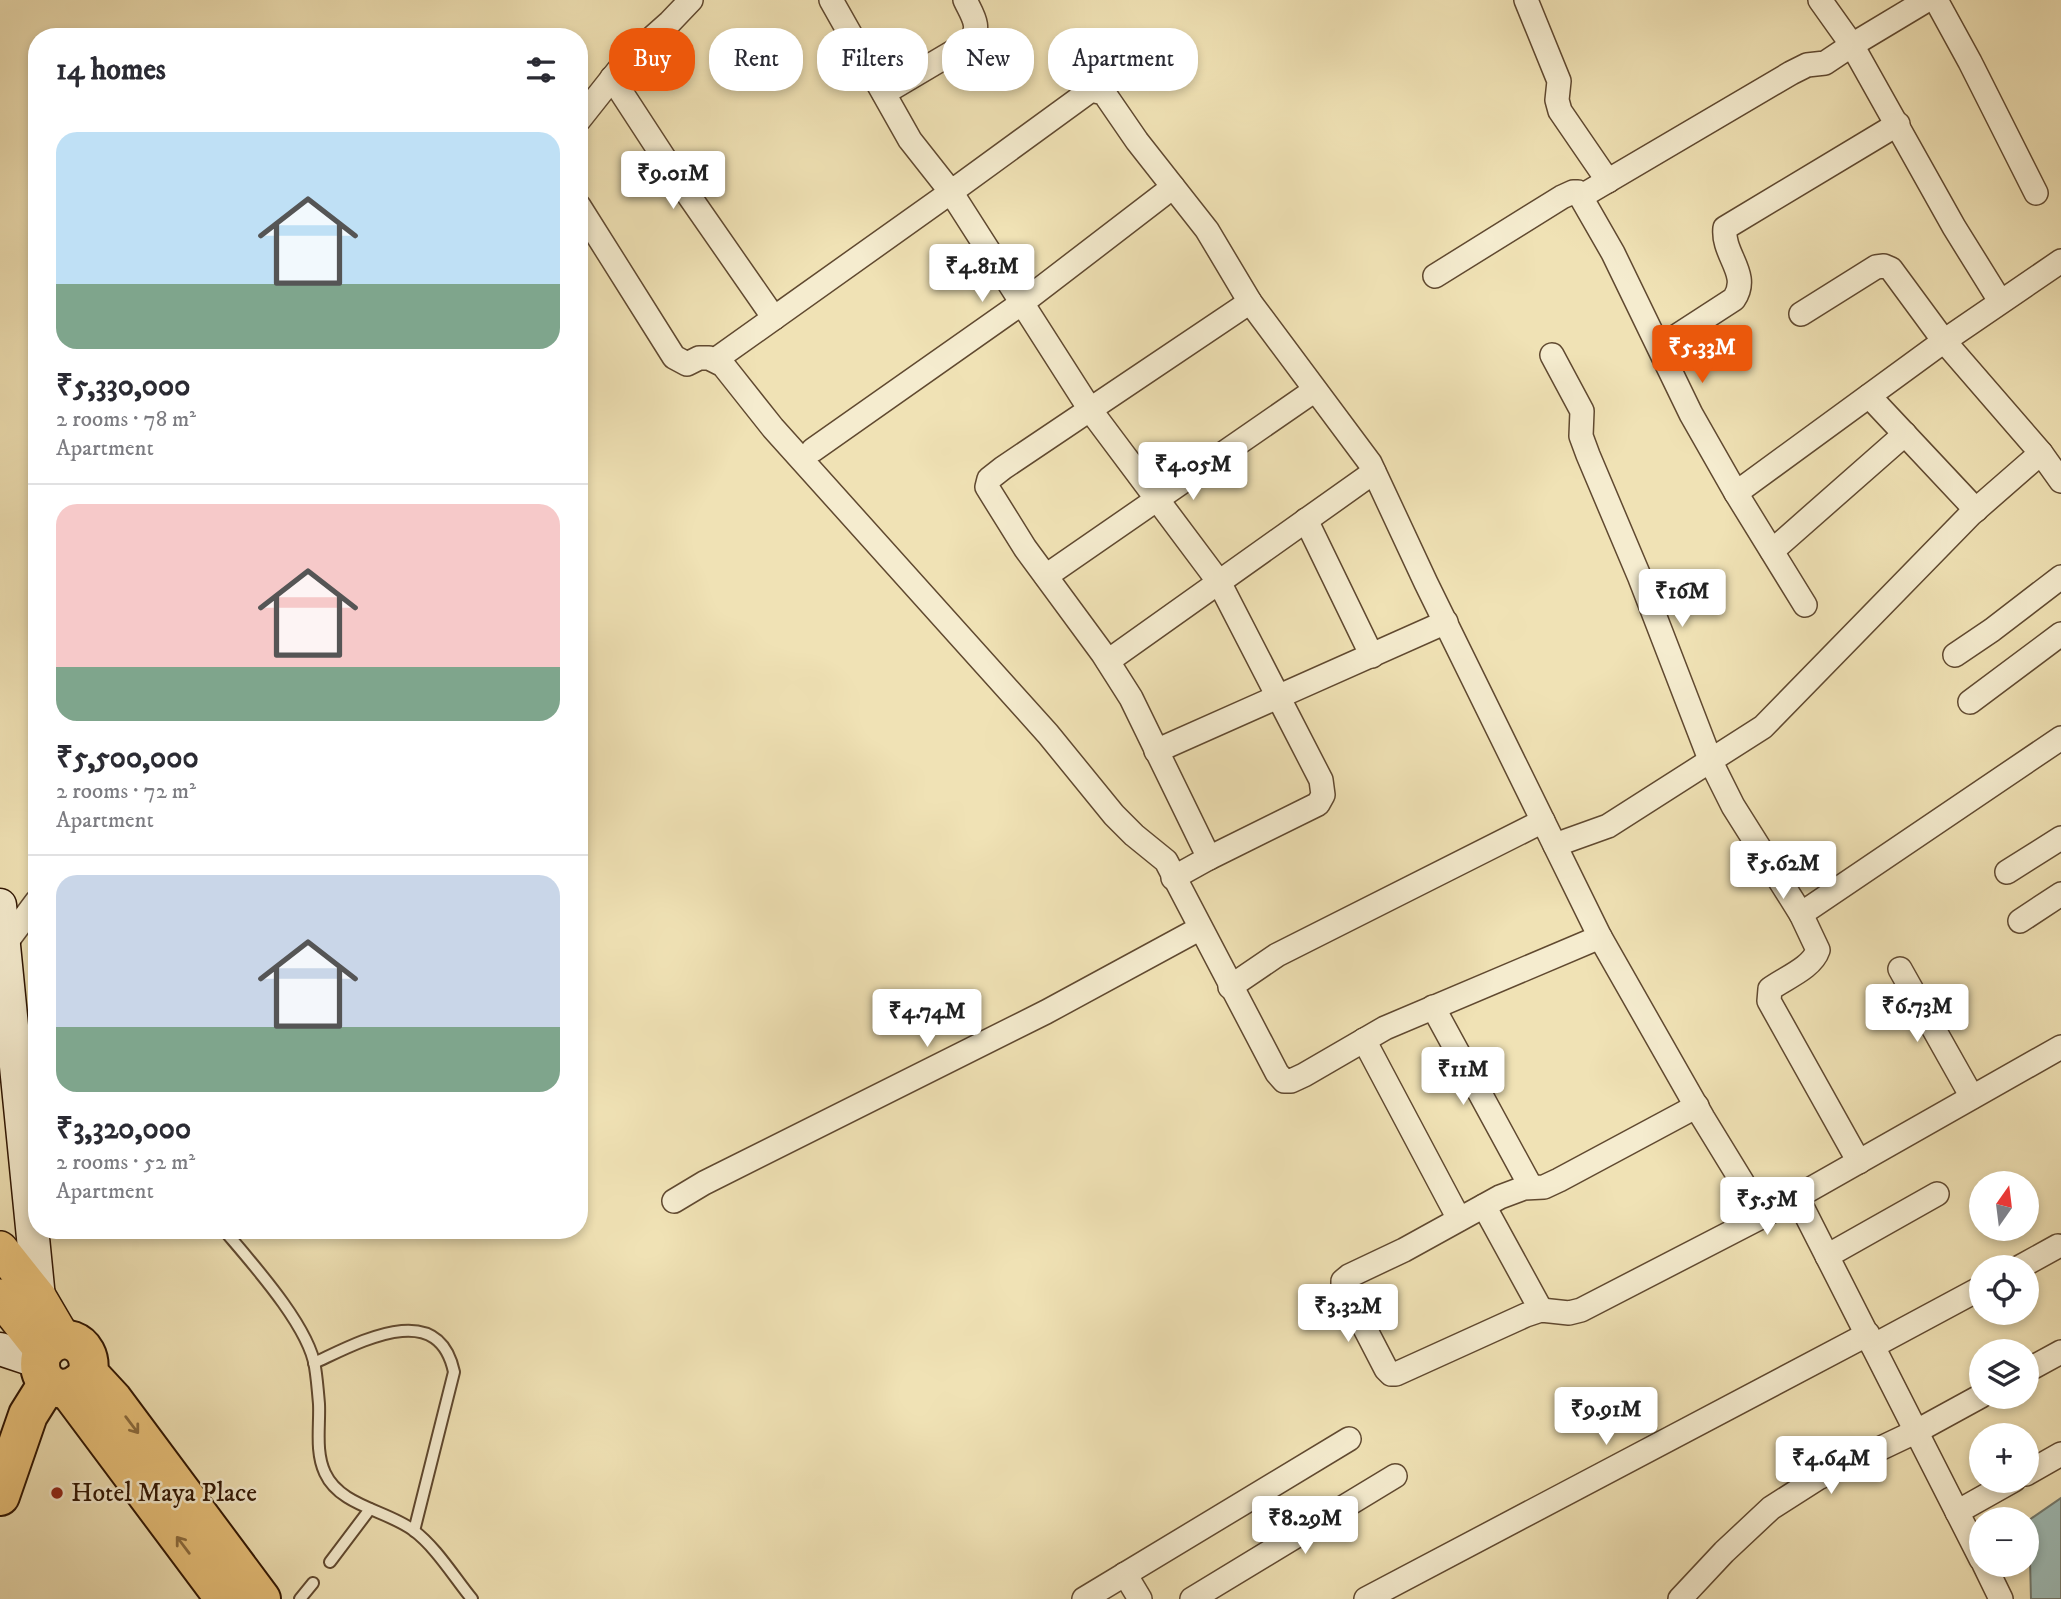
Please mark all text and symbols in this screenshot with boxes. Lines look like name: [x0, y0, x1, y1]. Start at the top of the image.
chip: Buy: [609, 28, 695, 91]
chip: Rent: [709, 28, 803, 91]
chip: Filters: [817, 28, 928, 91]
chip: New: [942, 28, 1034, 91]
chip: Apartment: [1048, 28, 1198, 91]
icon: filters: [522, 51, 560, 89]
text: 14 homes: [56, 52, 166, 89]
pin: ₹9.01M: [616, 152, 730, 211]
text: ₹9.01M: [637, 159, 709, 188]
icon: home: [245, 178, 371, 304]
pin: ₹4.81M: [925, 244, 1039, 304]
text: ₹4.81M: [945, 252, 1019, 281]
pin: ₹5.33M: [1645, 326, 1759, 385]
text: ₹5.33M: [1668, 333, 1736, 362]
text: ₹5,330,000: [56, 368, 190, 405]
text: 2 rooms · 78 m²: [56, 405, 196, 434]
text: Apartment: [56, 434, 154, 463]
pin: ₹4.05M: [1136, 442, 1250, 502]
text: ₹4.05M: [1154, 450, 1232, 479]
icon: home: [245, 550, 371, 676]
pin: ₹16M: [1641, 570, 1723, 629]
text: ₹16M: [1655, 577, 1709, 606]
text: ₹5,500,000: [56, 740, 199, 777]
text: 2 rooms · 72 m²: [56, 777, 196, 806]
text: Apartment: [56, 806, 154, 835]
pin: ₹5.62M: [1726, 842, 1840, 901]
text: ₹5.62M: [1746, 849, 1820, 878]
icon: home: [245, 921, 371, 1047]
pin: ₹6.73M: [1860, 984, 1974, 1044]
pin: ₹4.74M: [870, 990, 984, 1049]
text: ₹6.73M: [1882, 992, 1952, 1021]
text: ₹4.74M: [888, 997, 966, 1026]
pin: ₹11M: [1422, 1048, 1504, 1107]
text: ₹11M: [1437, 1055, 1489, 1084]
text: ₹3,320,000: [56, 1111, 191, 1148]
text: 2 rooms · 52 m²: [56, 1148, 195, 1177]
north arrow: [1969, 1171, 2039, 1241]
map controls: [1969, 1171, 2039, 1577]
text: Apartment: [56, 1177, 154, 1206]
pin: ₹5.5M: [1718, 1178, 1816, 1237]
text: ₹5.5M: [1736, 1185, 1798, 1214]
button: locate: [1969, 1255, 2039, 1325]
pin: ₹3.32M: [1291, 1284, 1405, 1344]
text: ₹3.32M: [1314, 1292, 1382, 1321]
button: layers: [1969, 1339, 2039, 1409]
pin: ₹9.91M: [1549, 1388, 1663, 1447]
text: ₹9.91M: [1571, 1395, 1641, 1424]
one-way arrow: [124, 1416, 139, 1434]
button: +: [1969, 1423, 2039, 1493]
pin: ₹4.64M: [1774, 1436, 1888, 1496]
text: ₹4.64M: [1792, 1444, 1870, 1473]
place label: Hotel Maya Place: [71, 1477, 257, 1510]
marker: Hotel Maya Place: [49, 1485, 65, 1501]
pin: ₹8.29M: [1248, 1496, 1362, 1556]
text: ₹8.29M: [1268, 1504, 1342, 1533]
button: −: [1969, 1507, 2039, 1577]
one-way arrow: [176, 1536, 191, 1554]

